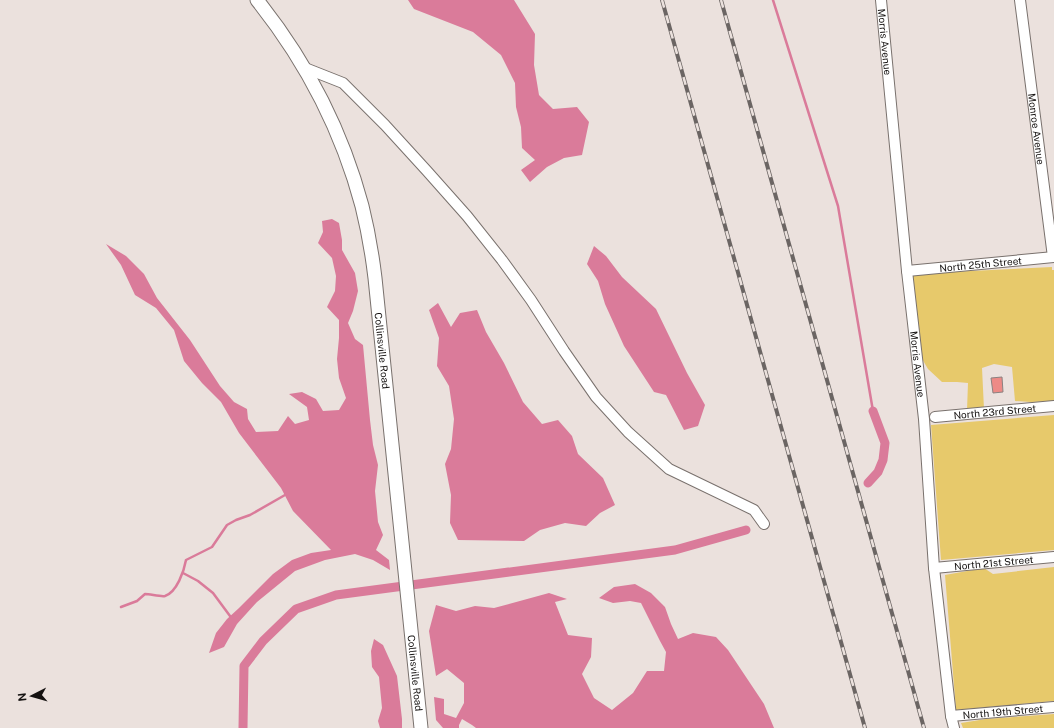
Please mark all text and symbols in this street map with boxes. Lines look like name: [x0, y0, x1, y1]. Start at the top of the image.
street label: Morris Avenue: [876, 8, 894, 76]
street label: Monroe Avenue: [1026, 92, 1047, 166]
street label: North 25th Street: [939, 254, 1023, 274]
street label: Collinsville Road: [373, 312, 392, 389]
street label: Morris Avenue: [908, 330, 927, 398]
street label: North 23rd Street: [953, 402, 1037, 421]
street label: North 21st Street: [954, 553, 1034, 572]
street label: Collinsville Road: [405, 634, 425, 712]
north arrow: [12, 676, 52, 716]
text: N: [16, 692, 28, 702]
street label: North 19th Street: [962, 702, 1044, 721]

